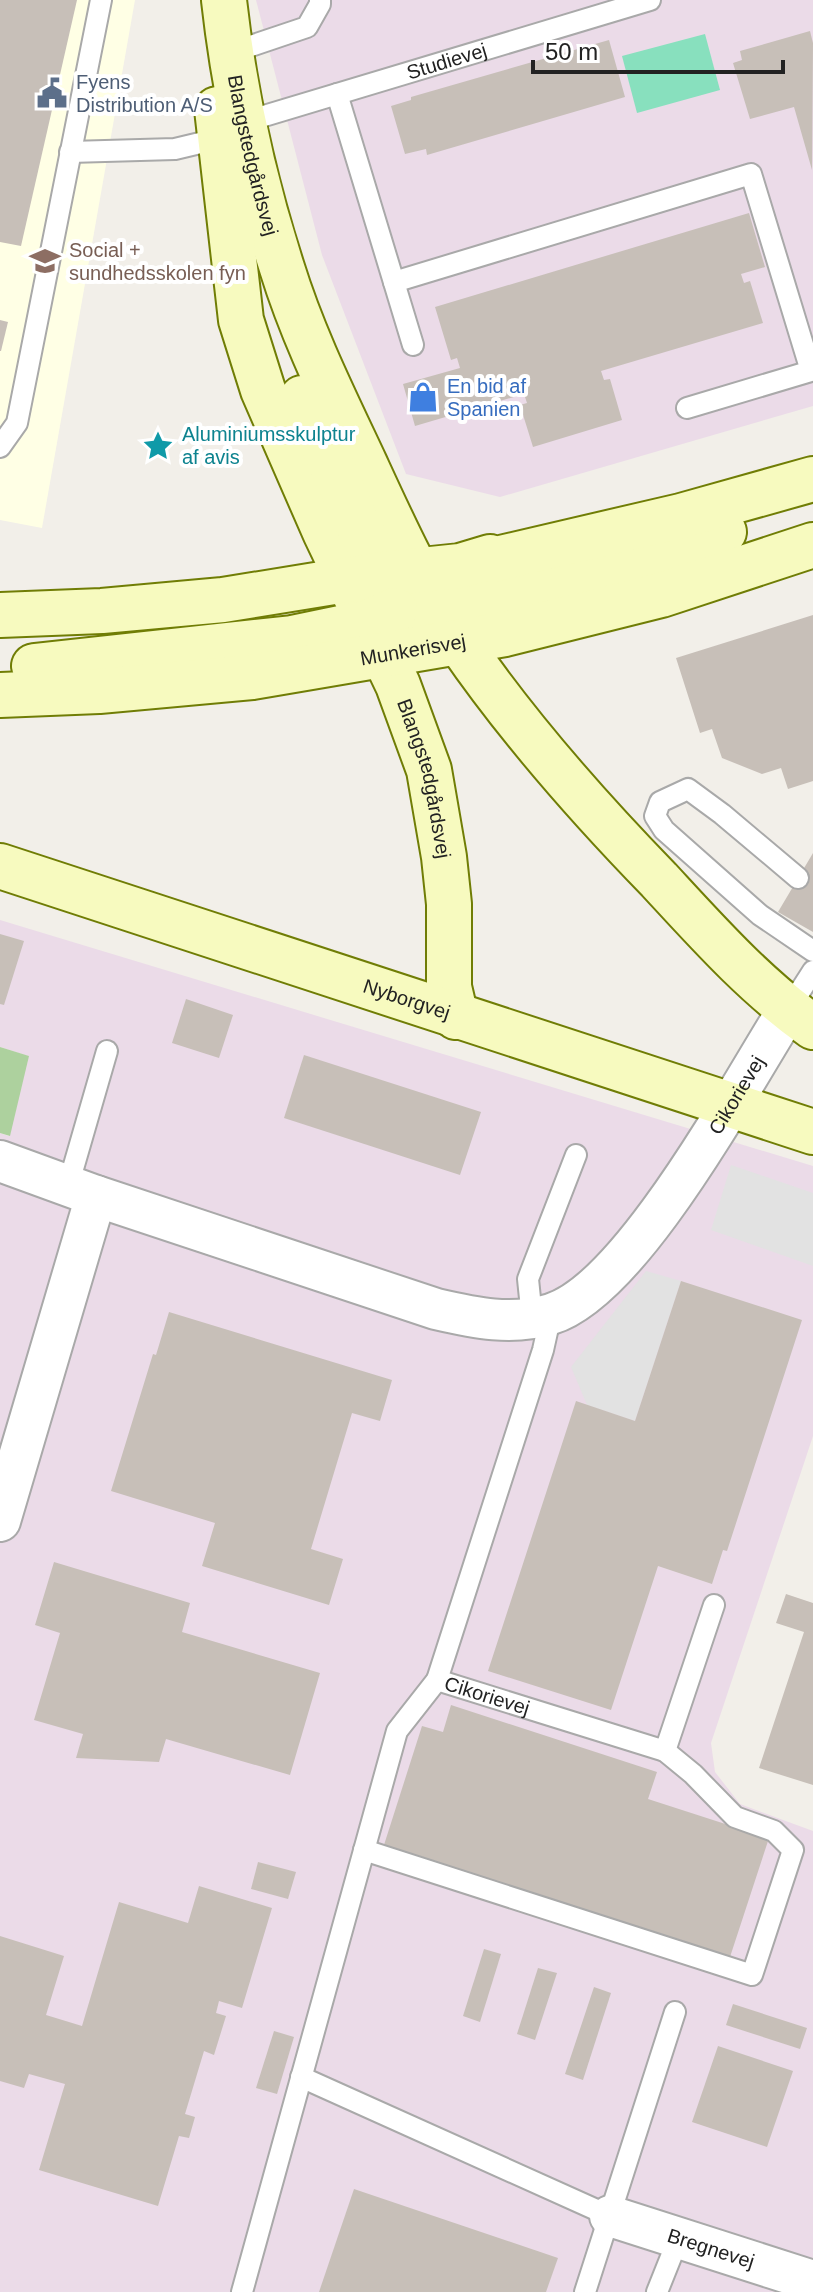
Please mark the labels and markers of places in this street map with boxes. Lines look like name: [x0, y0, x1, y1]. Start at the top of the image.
place label: Fyens Distribution A/S: [76, 71, 213, 116]
public building icon: Fyens Distribution A/S: [35, 76, 69, 110]
place label: Social + sundhedsskolen fyn: [69, 239, 246, 284]
school or university icon: Social + sundhedsskolen fyn: [28, 244, 62, 278]
place label: En bid af Spanien: [447, 375, 526, 420]
shop icon: En bid af Spanien: [406, 380, 440, 414]
place label: Aluminiumsskulptur af avis: [182, 423, 356, 468]
place icon: Aluminiumsskulptur af avis: [141, 429, 175, 463]

